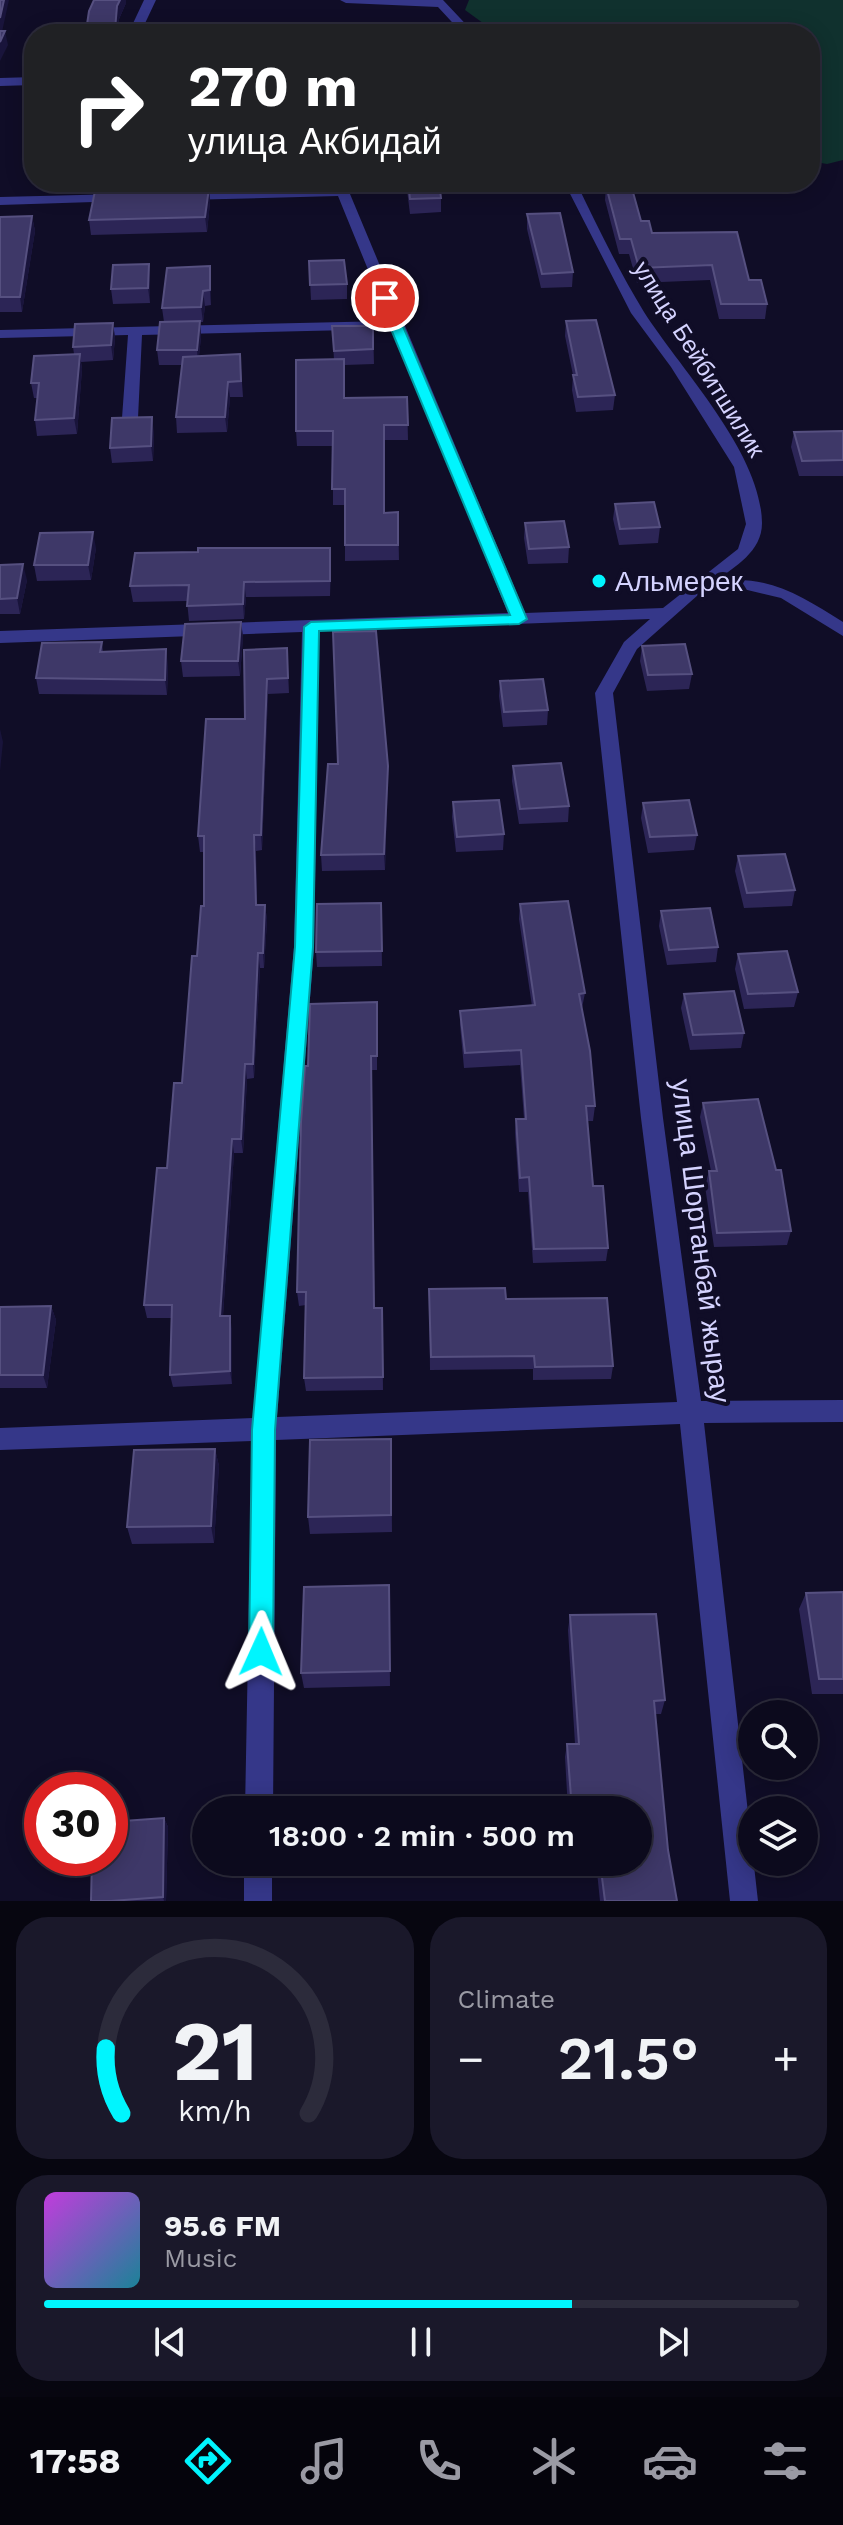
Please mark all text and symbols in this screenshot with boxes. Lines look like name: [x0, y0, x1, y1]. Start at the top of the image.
text: 270 m: [188, 54, 358, 120]
icon: right: [56, 56, 160, 160]
text: улица Акбидай: [188, 121, 442, 163]
street label: улица Бейбитшилик: [627, 256, 771, 462]
pin: [351, 264, 419, 332]
icon: arrive: [363, 276, 407, 320]
place label: Альмерек: [615, 565, 744, 598]
marker: Альмерек: [590, 572, 608, 590]
street label: улица Шортанбай жырау: [665, 1077, 737, 1405]
position arrow: [219, 1610, 303, 1694]
map controls: [738, 1700, 818, 1876]
button: search: [738, 1700, 818, 1780]
speed limit sign: 30: [24, 1772, 128, 1876]
button: layers: [738, 1796, 818, 1876]
text: 18:00 · 2 min · 500 m: [269, 1818, 575, 1853]
text: Climate: [458, 1984, 555, 2014]
text: 21: [172, 2003, 257, 2100]
text: 21.5°: [558, 2023, 699, 2094]
text: −: [458, 2033, 484, 2085]
text: +: [772, 2033, 799, 2085]
text: km/h: [178, 2094, 252, 2128]
text: 95.6 FM: [164, 2208, 281, 2243]
text: Music: [164, 2243, 237, 2273]
icon: previous: [148, 2320, 192, 2364]
icon: pause: [399, 2320, 443, 2364]
icon: next: [651, 2320, 695, 2364]
icon: directions: [180, 2433, 236, 2489]
icon: music: [296, 2433, 352, 2489]
icon: phone: [411, 2433, 467, 2489]
icon: climate: [526, 2433, 582, 2489]
icon: car: [642, 2433, 698, 2489]
icon: filters: [757, 2433, 813, 2489]
text: 17:58: [30, 2440, 121, 2482]

